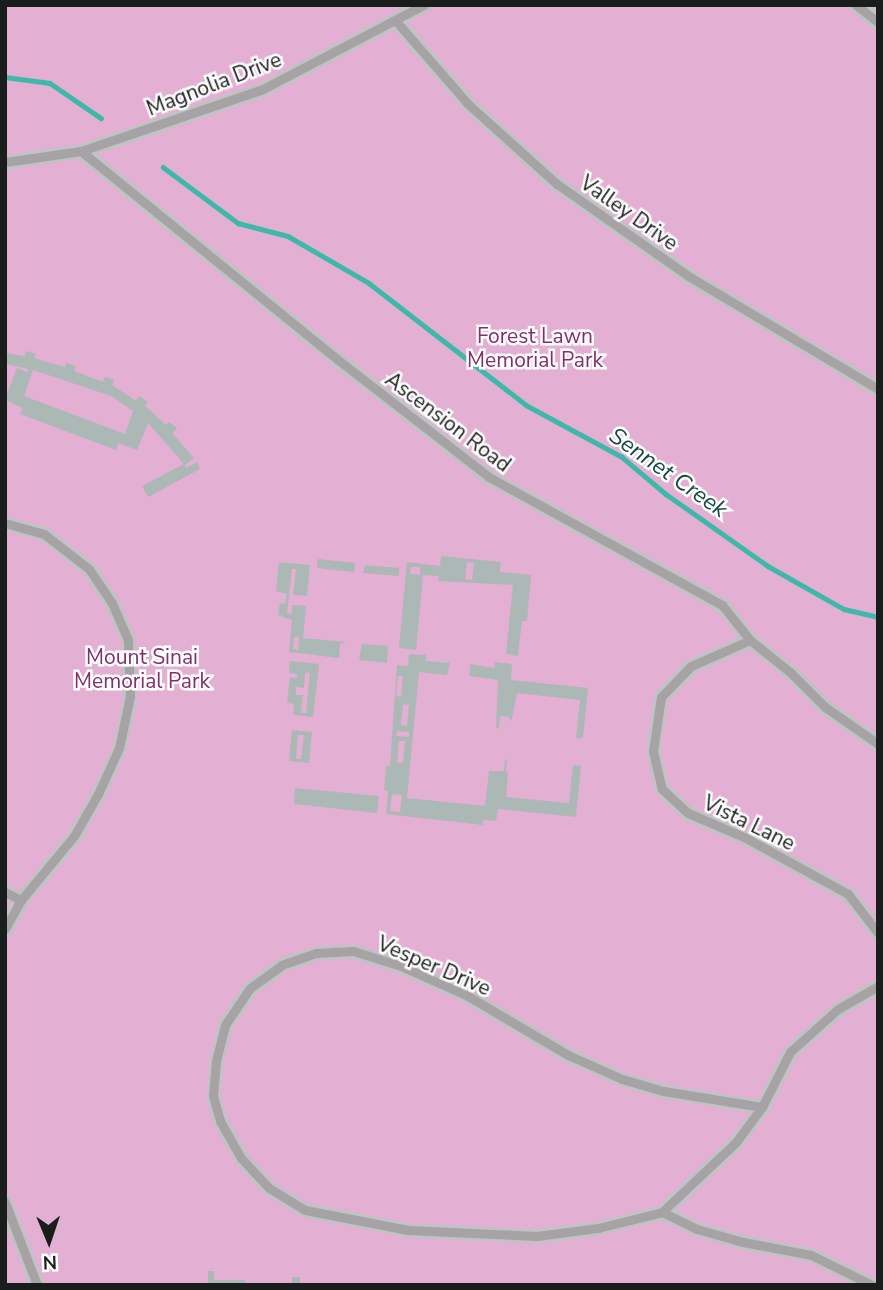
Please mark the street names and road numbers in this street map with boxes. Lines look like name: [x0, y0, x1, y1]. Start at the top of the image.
street label: Magnolia Drive: [143, 47, 285, 121]
street label: Valley Drive: [575, 170, 683, 256]
street label: Ascension Road: [380, 367, 516, 477]
street label: Vista Lane: [699, 790, 799, 856]
street label: Vesper Drive: [374, 931, 494, 1001]

